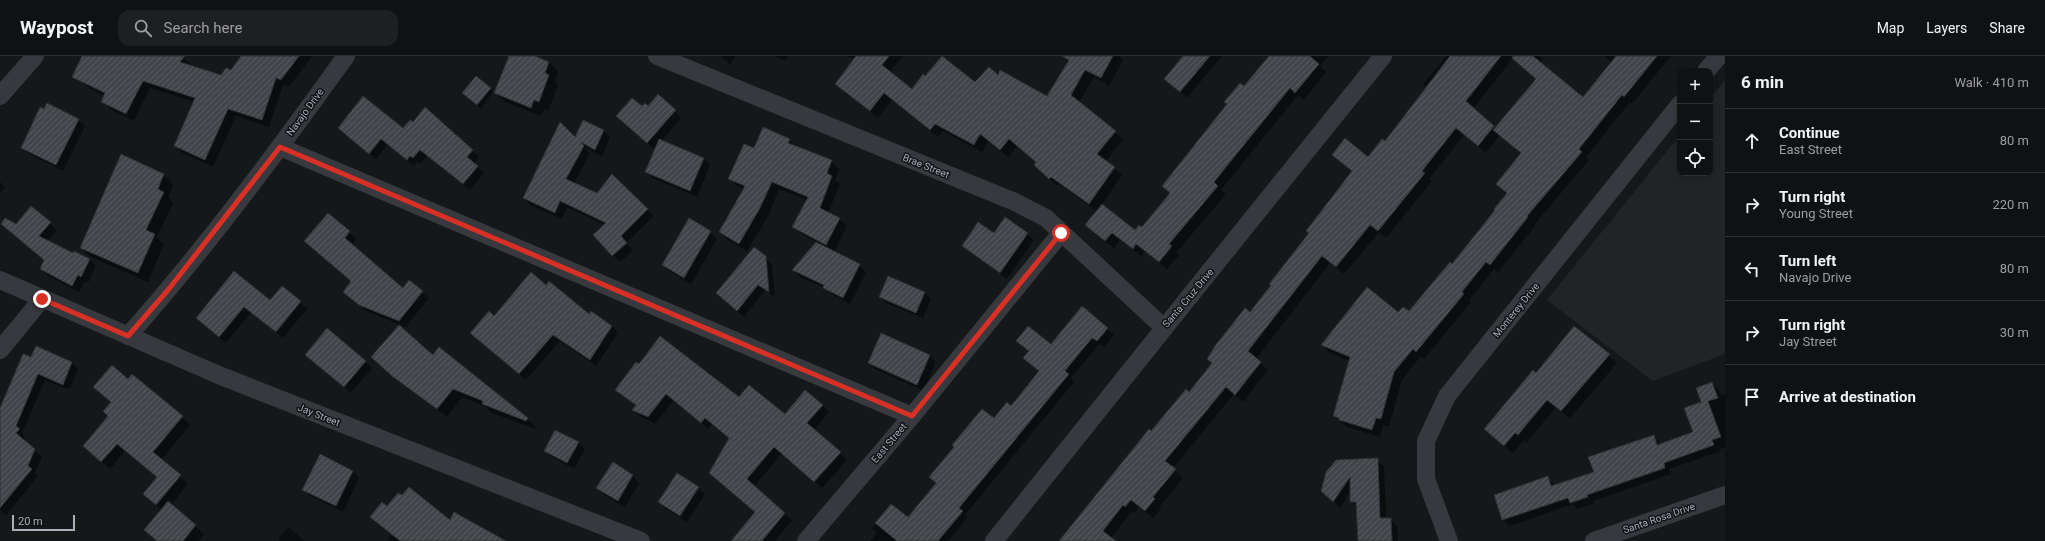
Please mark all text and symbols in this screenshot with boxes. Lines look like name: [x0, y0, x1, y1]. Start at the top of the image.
search box: [118, 10, 398, 46]
text: Waypost: [20, 16, 94, 39]
icon: search: [132, 17, 154, 39]
text: Search here: [164, 19, 242, 37]
text: Map: [1877, 20, 1904, 36]
text: Layers: [1926, 20, 1967, 36]
text: Share: [1989, 20, 2025, 36]
map controls: [1677, 68, 1713, 176]
button: +: [1677, 68, 1713, 104]
text: 6 min: [1741, 72, 1784, 92]
text: Walk · 410 m: [1954, 75, 2029, 90]
street label: Navajo Drive: [284, 86, 326, 138]
button: −: [1677, 104, 1713, 140]
text: Continue: [1779, 124, 1840, 142]
icon: ahead: [1741, 130, 1763, 152]
text: 80 m: [2000, 133, 2029, 148]
button: locate: [1677, 140, 1713, 176]
text: East Street: [1779, 142, 1842, 157]
street label: Brae Street: [901, 152, 951, 180]
text: Turn right: [1779, 188, 1845, 206]
icon: right: [1741, 194, 1763, 216]
text: 220 m: [1992, 197, 2029, 212]
text: Young Street: [1779, 206, 1853, 221]
route start: [1052, 224, 1070, 242]
text: Turn left: [1779, 252, 1836, 270]
icon: left: [1741, 258, 1763, 280]
text: 80 m: [2000, 261, 2029, 276]
street label: Santa Cruz Drive: [1160, 266, 1216, 330]
text: Navajo Drive: [1779, 270, 1851, 285]
street label: Monterey Drive: [1491, 281, 1541, 339]
route end: [33, 290, 51, 308]
text: Turn right: [1779, 316, 1845, 334]
icon: right: [1741, 322, 1763, 344]
text: 30 m: [2000, 325, 2029, 340]
text: Jay Street: [1779, 334, 1837, 349]
icon: arrive: [1741, 386, 1763, 408]
text: Arrive at destination: [1779, 388, 1916, 406]
street label: Jay Street: [296, 402, 342, 428]
street label: East Street: [869, 421, 909, 465]
street label: Santa Rosa Drive: [1622, 501, 1696, 535]
scale bar: [12, 513, 75, 532]
text: 20 m: [18, 515, 43, 528]

